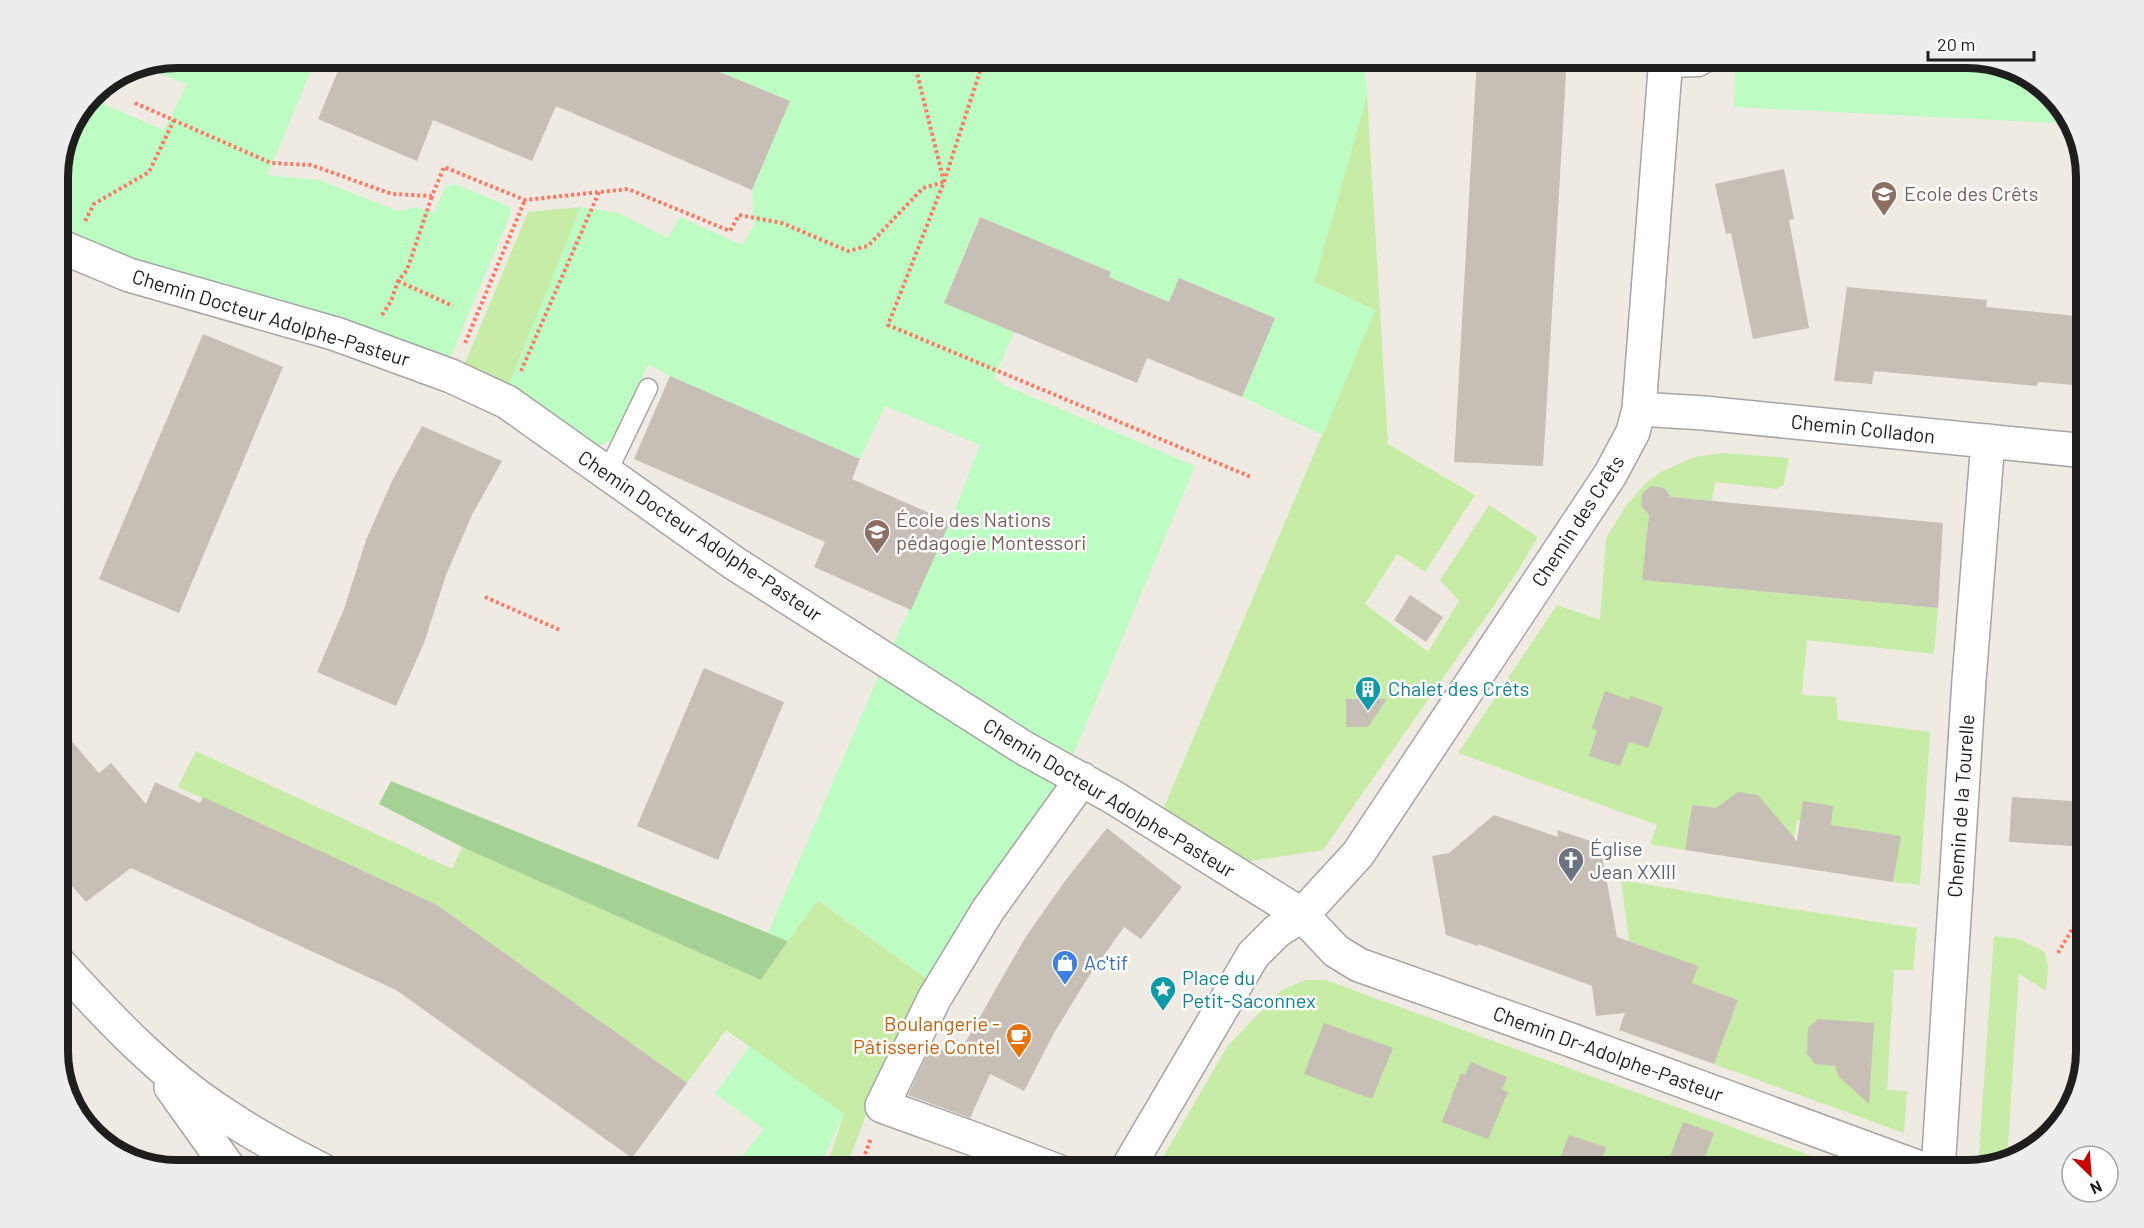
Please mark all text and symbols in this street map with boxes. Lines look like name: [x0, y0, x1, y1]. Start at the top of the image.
scale bar: [1928, 24, 2034, 62]
text: 20 m: [1937, 33, 1975, 55]
school or university icon: Ecole des Crêts: [1869, 179, 1899, 217]
place label: Ecole des Crêts: [1904, 181, 2038, 205]
street label: Chemin Docteur Adolphe-Pasteur: [130, 263, 413, 371]
street label: Chemin Colladon: [1790, 408, 1936, 448]
street label: Chemin Docteur Adolphe-Pasteur: [574, 444, 827, 626]
street label: Chemin des Crêts: [1526, 450, 1629, 591]
place label: École des Nations pédagogie Montessori: [896, 507, 1086, 554]
school or university icon: École des Nations pédagogie Montessori: [862, 517, 892, 555]
building icon: Chalet des Crêts: [1353, 674, 1383, 712]
place label: Chalet des Crêts: [1388, 676, 1529, 700]
street label: Chemin Docteur Adolphe-Pasteur: [980, 712, 1240, 882]
street label: Chemin de la Tourelle: [1942, 714, 1978, 898]
place label: Église Jean XXIII: [1590, 836, 1676, 883]
church icon: Église Jean XXIII: [1556, 845, 1586, 883]
shop icon: Ac'tif: [1050, 948, 1080, 986]
place label: Ac'tif: [1084, 950, 1128, 974]
place label: Place du Petit-Saconnex: [1182, 965, 1316, 1012]
place icon: Place du Petit-Saconnex: [1148, 974, 1178, 1012]
street label: Chemin Dr-Adolphe-Pasteur: [1490, 1000, 1727, 1106]
place label: Boulangerie - Pâtisserie Contel: [853, 1011, 1000, 1058]
cafe icon: Boulangerie - Pâtisserie Contel: [1004, 1021, 1034, 1059]
north arrow: [2060, 1144, 2120, 1204]
text: N: [2088, 1177, 2105, 1199]

